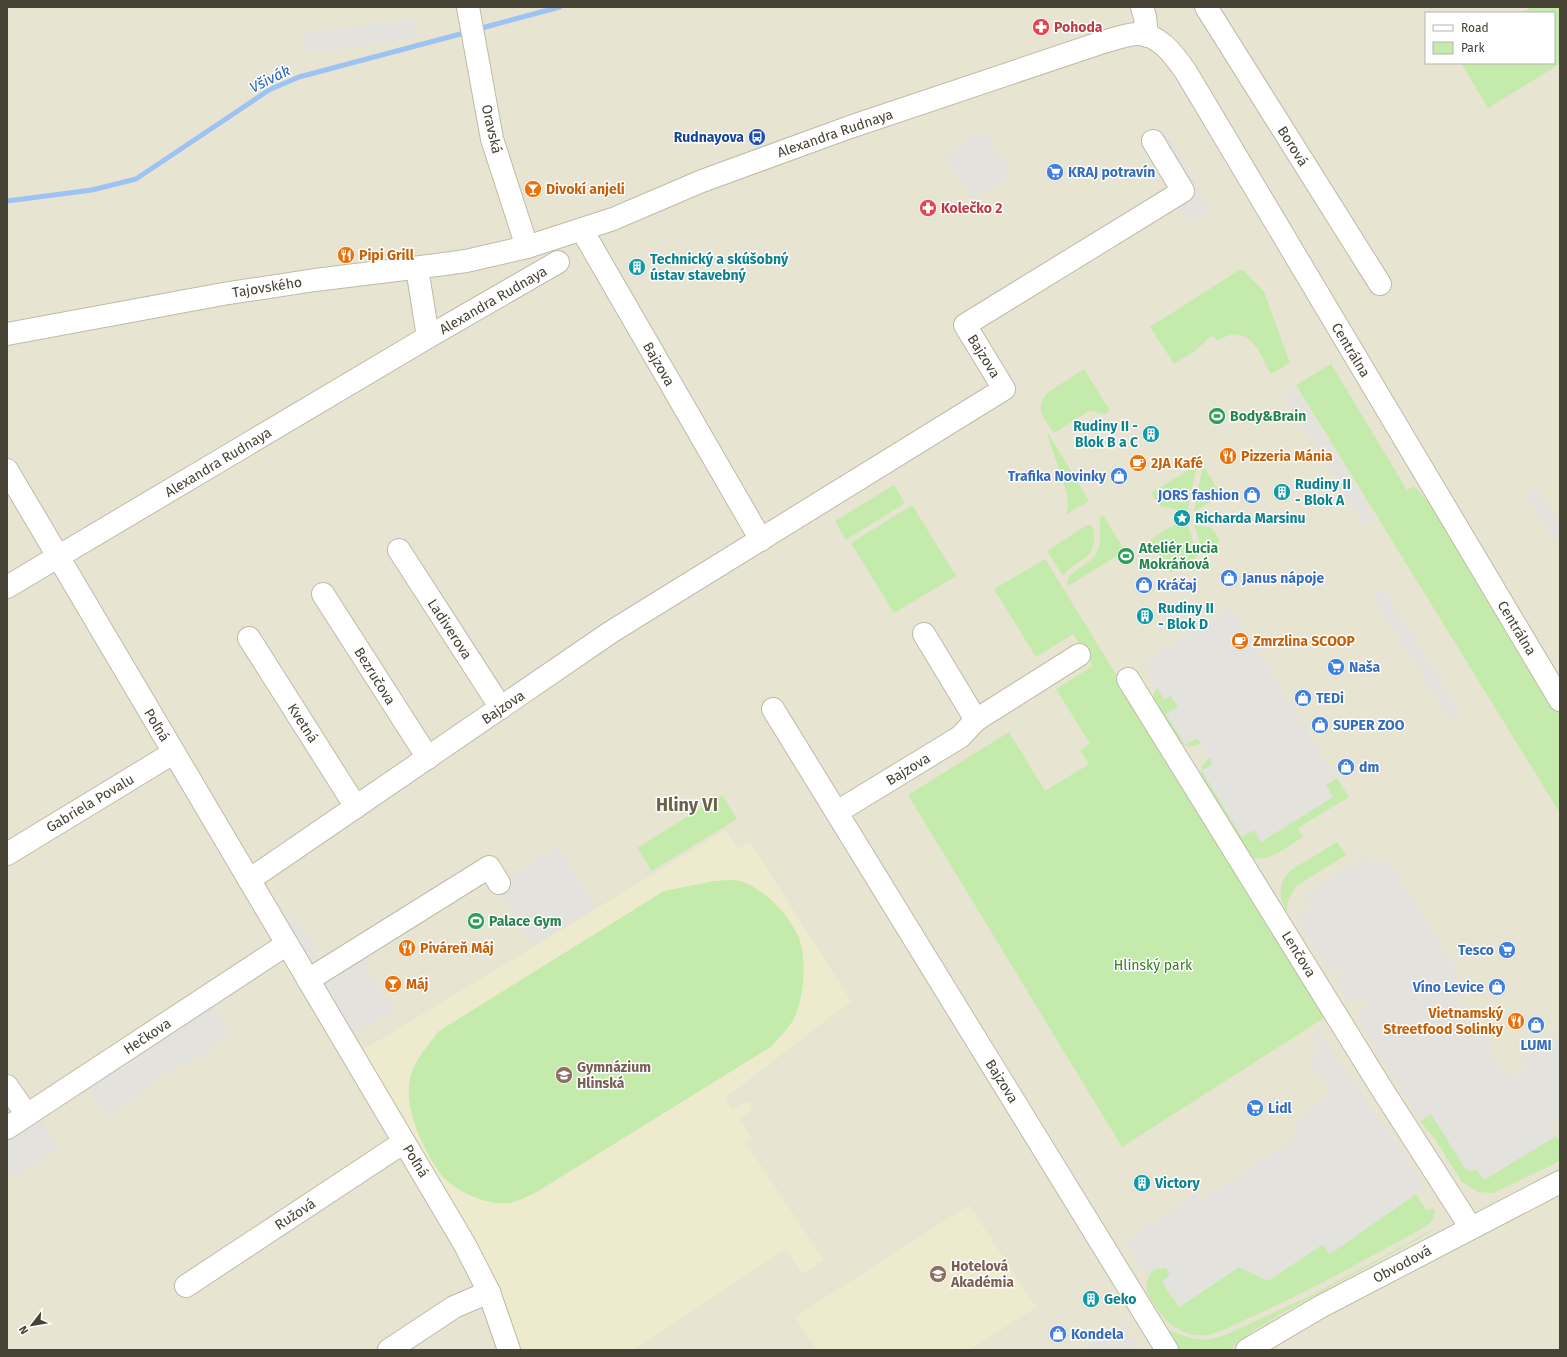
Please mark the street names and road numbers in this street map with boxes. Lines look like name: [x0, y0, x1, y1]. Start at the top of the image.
street label: Oravská: [478, 103, 505, 155]
street label: Alexandra Rudnaya: [775, 106, 895, 161]
street label: Borová: [1274, 123, 1311, 169]
street label: Alexandra Rudnaya: [436, 263, 550, 338]
street label: Tajovského: [231, 274, 303, 301]
street label: Centrálna: [1328, 320, 1374, 381]
street label: Bajzova: [964, 331, 1004, 381]
street label: Bajzova: [639, 339, 678, 389]
street label: Alexandra Rudnaya: [162, 424, 275, 501]
street label: Ladiverova: [424, 596, 475, 663]
street label: Centrálna: [1494, 598, 1540, 659]
street label: Bezručova: [350, 644, 399, 708]
street label: Bajzova: [478, 687, 528, 728]
street label: Kvetná: [284, 700, 322, 746]
street label: Poľná: [140, 706, 173, 745]
street label: Bajzova: [883, 750, 933, 789]
street label: Gabriela Povalu: [43, 771, 137, 836]
street label: Lenčova: [1278, 928, 1319, 981]
street label: Hečkova: [120, 1015, 174, 1058]
street label: Bajzova: [982, 1056, 1022, 1106]
street label: Poľná: [399, 1142, 432, 1181]
street label: Ružová: [272, 1195, 319, 1234]
street label: Obvodová: [1370, 1242, 1434, 1287]

